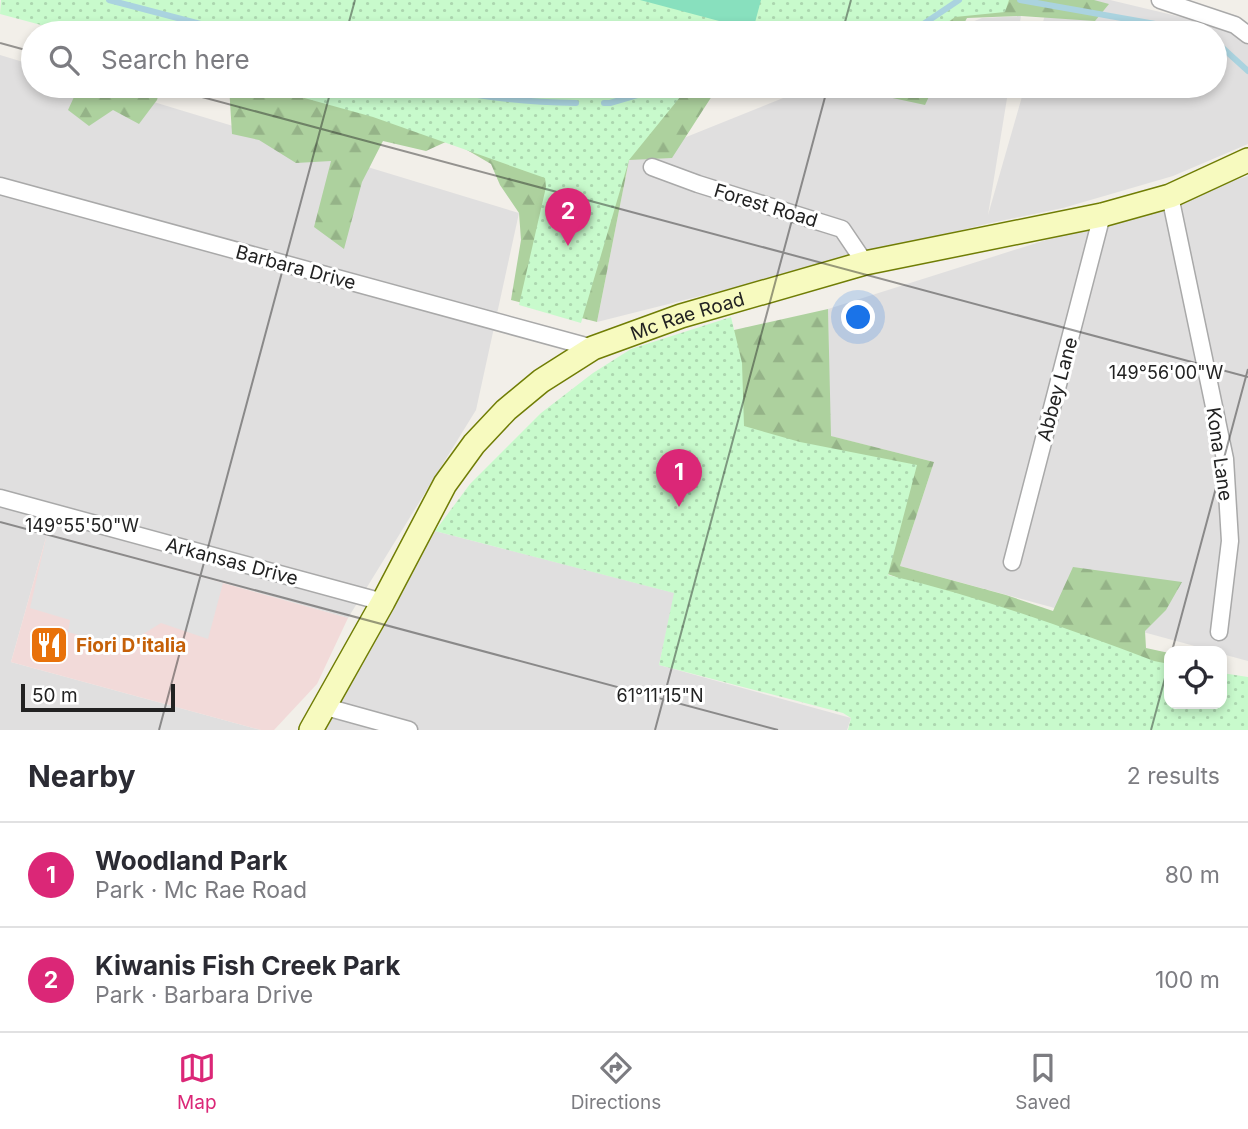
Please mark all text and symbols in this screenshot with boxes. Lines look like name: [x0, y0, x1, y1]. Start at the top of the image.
search box: [21, 21, 1227, 98]
icon: search: [45, 41, 83, 79]
text: Search here: [101, 44, 250, 75]
street label: Forest Road: [711, 179, 820, 232]
pin: 2: [545, 188, 591, 246]
street label: Barbara Drive: [233, 240, 358, 295]
street label: Mc Rae Road: [627, 287, 747, 345]
your location: [841, 300, 875, 334]
street label: Abbey Lane: [1033, 335, 1082, 444]
text: 149°56'00"W: [1109, 362, 1224, 383]
street label: Kona Lane: [1202, 406, 1237, 502]
pin: 1: [656, 449, 702, 507]
text: 149°55'50"W: [25, 515, 139, 536]
street label: Arkansas Drive: [163, 533, 301, 590]
restaurant icon: Fiori D'italia: [28, 624, 70, 666]
place label: Fiori D'italia: [76, 634, 186, 657]
map controls: [1164, 646, 1227, 709]
button: locate: [1164, 646, 1227, 709]
scale bar: [21, 681, 175, 713]
text: 50 m: [32, 684, 78, 707]
text: 61°11'15"N: [617, 685, 703, 706]
text: Nearby: [28, 758, 136, 794]
text: 2 results: [1127, 762, 1220, 790]
text: Woodland Park: [95, 845, 288, 876]
text: 1: [46, 861, 56, 889]
text: 80 m: [1165, 861, 1220, 889]
text: Park · Mc Rae Road: [95, 876, 307, 904]
text: Kiwanis Fish Creek Park: [95, 950, 400, 981]
text: 2: [44, 966, 58, 994]
text: 100 m: [1155, 966, 1220, 994]
text: Park · Barbara Drive: [95, 981, 313, 1009]
tab: Map: [177, 1049, 217, 1114]
tab: Directions: [571, 1049, 661, 1114]
tab: Saved: [1015, 1049, 1071, 1114]

